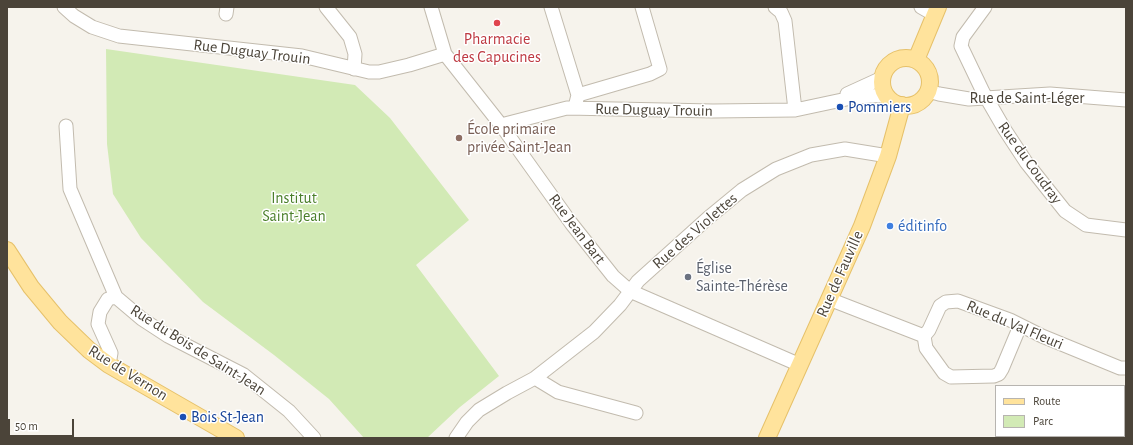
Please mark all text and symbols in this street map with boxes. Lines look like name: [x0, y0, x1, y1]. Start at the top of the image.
marker: Pharmacie des Capucines: [492, 18, 502, 28]
place label: Pharmacie des Capucines: [453, 29, 541, 67]
street label: Rue Duguay Trouin: [192, 35, 312, 69]
street label: Rue de Saint-Léger: [969, 88, 1085, 108]
place label: Pommiers: [848, 97, 911, 117]
street label: Rue Duguay Trouin: [595, 99, 713, 121]
marker: Pommiers: [835, 102, 845, 112]
street label: Rue du Coudray: [994, 118, 1066, 208]
place label: École primaire privée Saint-Jean: [467, 119, 572, 157]
marker: École primaire privée Saint-Jean: [454, 133, 464, 143]
park label: Institut Saint-Jean: [262, 188, 326, 226]
street label: Rue des Violettes: [649, 189, 741, 273]
street label: Rue Jean Bart: [544, 190, 610, 268]
place label: éditinfo: [898, 216, 947, 236]
marker: éditinfo: [885, 221, 895, 231]
street label: Rue de Fauville: [812, 228, 868, 320]
place label: Église Sainte-Thérèse: [696, 258, 788, 296]
marker: Église Sainte-Thérèse: [683, 272, 693, 282]
street label: Rue du Val Fleuri: [964, 296, 1066, 354]
street label: Rue du Bois de Saint-Jean: [127, 300, 269, 400]
street label: Rue de Vernon: [85, 341, 171, 405]
legend: [995, 385, 1125, 437]
text: Route: [1033, 395, 1060, 407]
place label: Bois St-Jean: [191, 407, 264, 427]
scale bar: [10, 411, 76, 437]
marker: Bois St-Jean: [178, 412, 188, 422]
text: Parc: [1033, 415, 1053, 427]
text: 50 m: [15, 420, 38, 432]

